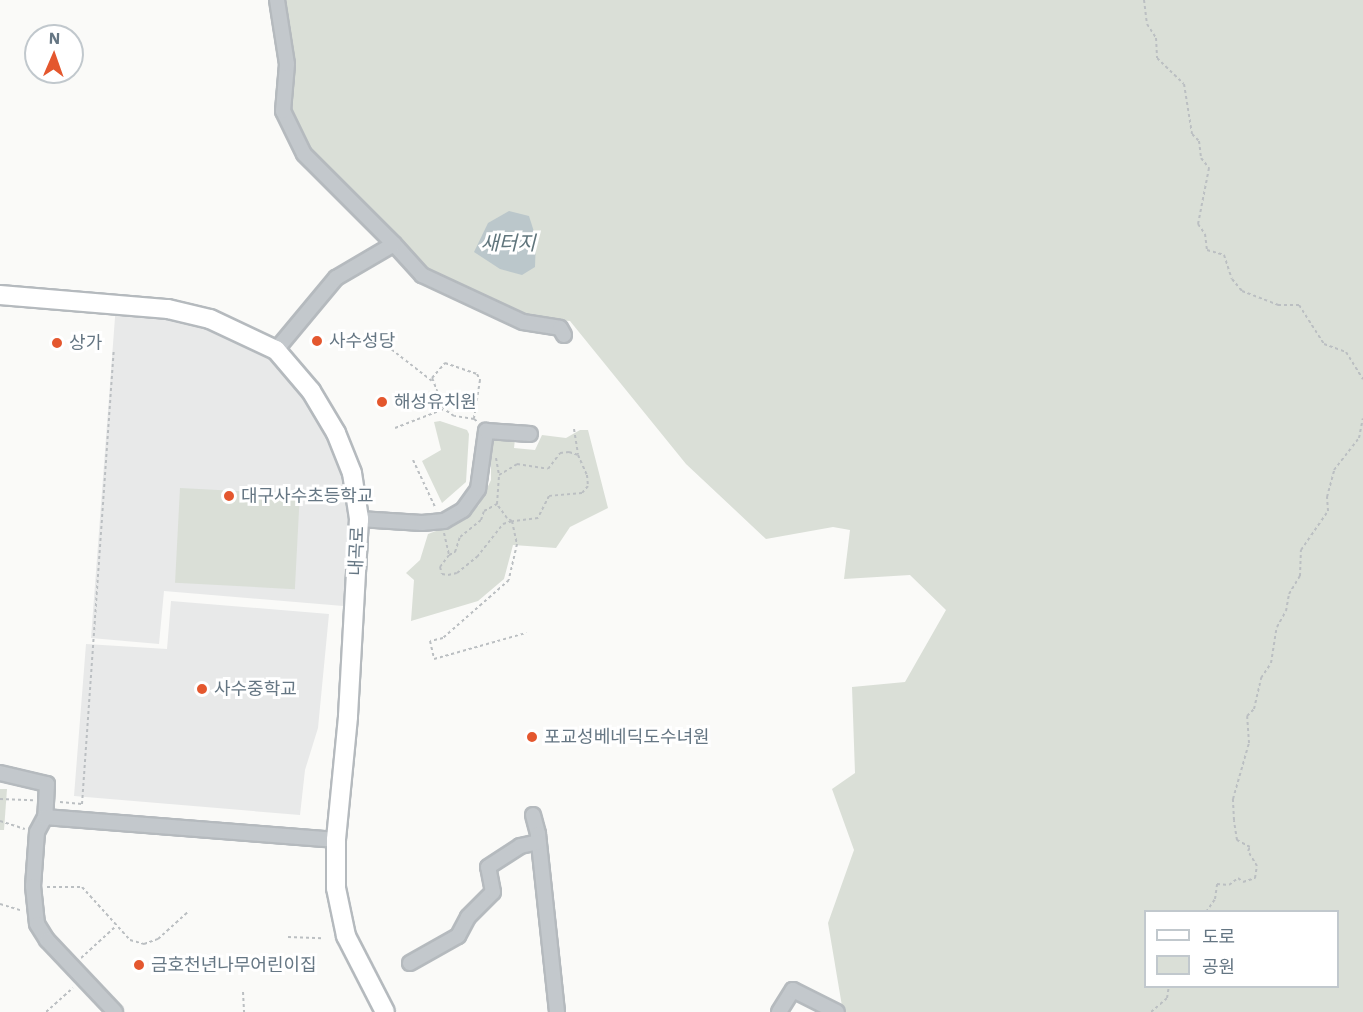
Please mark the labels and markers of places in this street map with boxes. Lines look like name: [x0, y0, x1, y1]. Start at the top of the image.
place label: 사수성당: [329, 330, 395, 352]
place label: 상가: [69, 332, 102, 354]
marker: 사수성당: [310, 334, 324, 348]
marker: 상가: [50, 336, 64, 350]
place label: 해성유치원: [394, 391, 477, 413]
marker: 해성유치원: [375, 395, 389, 409]
place label: 대구사수초등학교: [241, 485, 373, 507]
marker: 대구사수초등학교: [222, 489, 236, 503]
place label: 사수중학교: [214, 678, 297, 700]
marker: 사수중학교: [195, 682, 209, 696]
place label: 포교성베네딕도수녀원: [544, 726, 710, 748]
marker: 포교성베네딕도수녀원: [525, 730, 539, 744]
place label: 금호천년나무어린이집: [151, 954, 317, 976]
marker: 금호천년나무어린이집: [132, 958, 146, 972]

